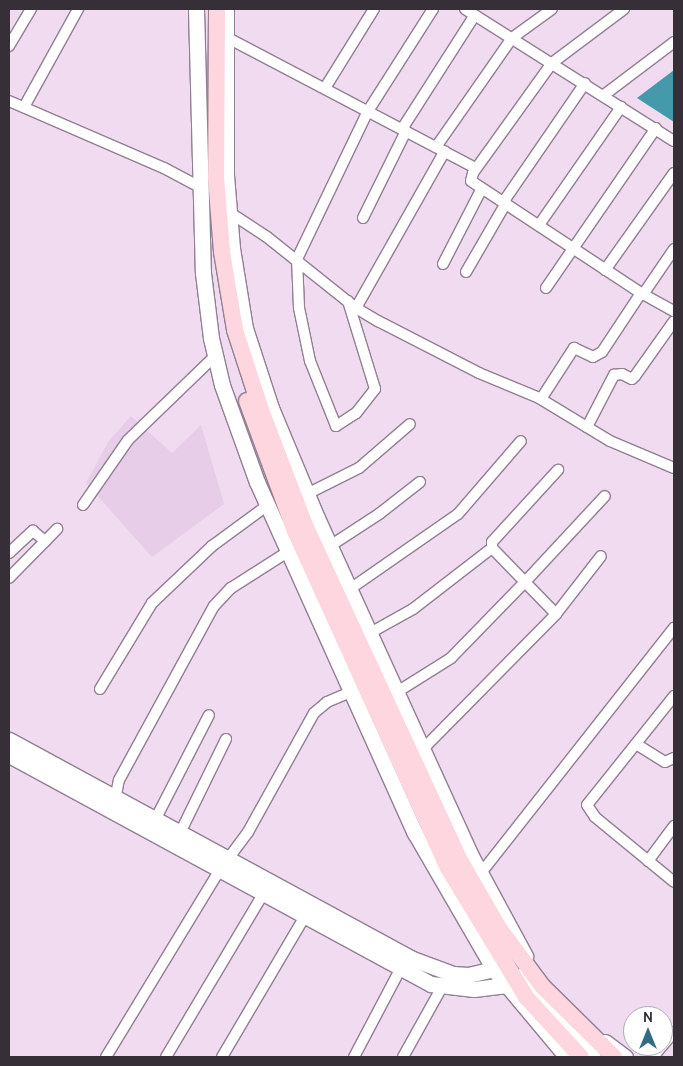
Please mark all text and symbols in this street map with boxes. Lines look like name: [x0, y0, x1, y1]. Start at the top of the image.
north arrow: [623, 1006, 673, 1056]
text: N: [643, 1008, 653, 1026]

